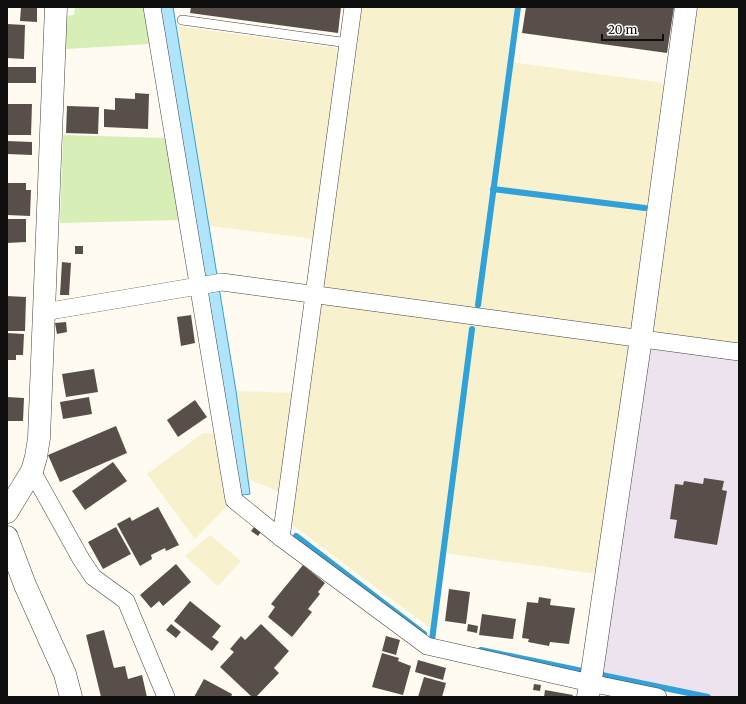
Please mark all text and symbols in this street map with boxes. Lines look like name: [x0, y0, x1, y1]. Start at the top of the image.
scale bar: [602, 16, 663, 42]
text: 20 m: [608, 22, 637, 37]

